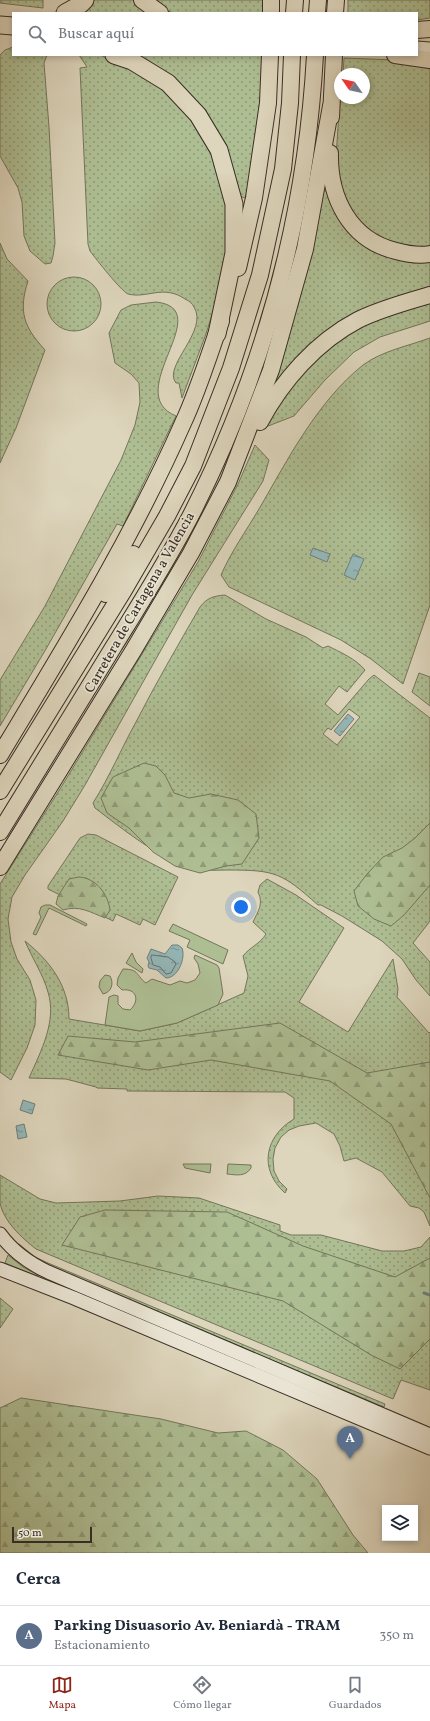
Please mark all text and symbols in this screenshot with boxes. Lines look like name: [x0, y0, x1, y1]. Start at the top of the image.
search box: [12, 12, 418, 56]
icon: search: [26, 23, 48, 45]
text: Buscar aquí: [58, 24, 134, 45]
north arrow: [334, 68, 370, 104]
street label: Carretera de Cartagena a Valencia: [81, 509, 200, 697]
your location: [231, 897, 251, 917]
pin: A: [337, 1426, 363, 1459]
map controls: [382, 1505, 418, 1541]
button: layers: [382, 1505, 418, 1541]
scale bar: [12, 1525, 92, 1544]
text: 50 m: [18, 1526, 42, 1541]
text: Cerca: [16, 1568, 61, 1591]
text: Parking Disuasorio Av. Beniardà - TRAM: [54, 1616, 340, 1637]
text: A: [24, 1627, 34, 1645]
text: 350 m: [379, 1627, 414, 1645]
text: Estacionamiento: [54, 1637, 150, 1655]
tab: Mapa: [49, 1674, 76, 1713]
tab: Cómo llegar: [173, 1674, 232, 1713]
tab: Guardados: [329, 1674, 381, 1713]

